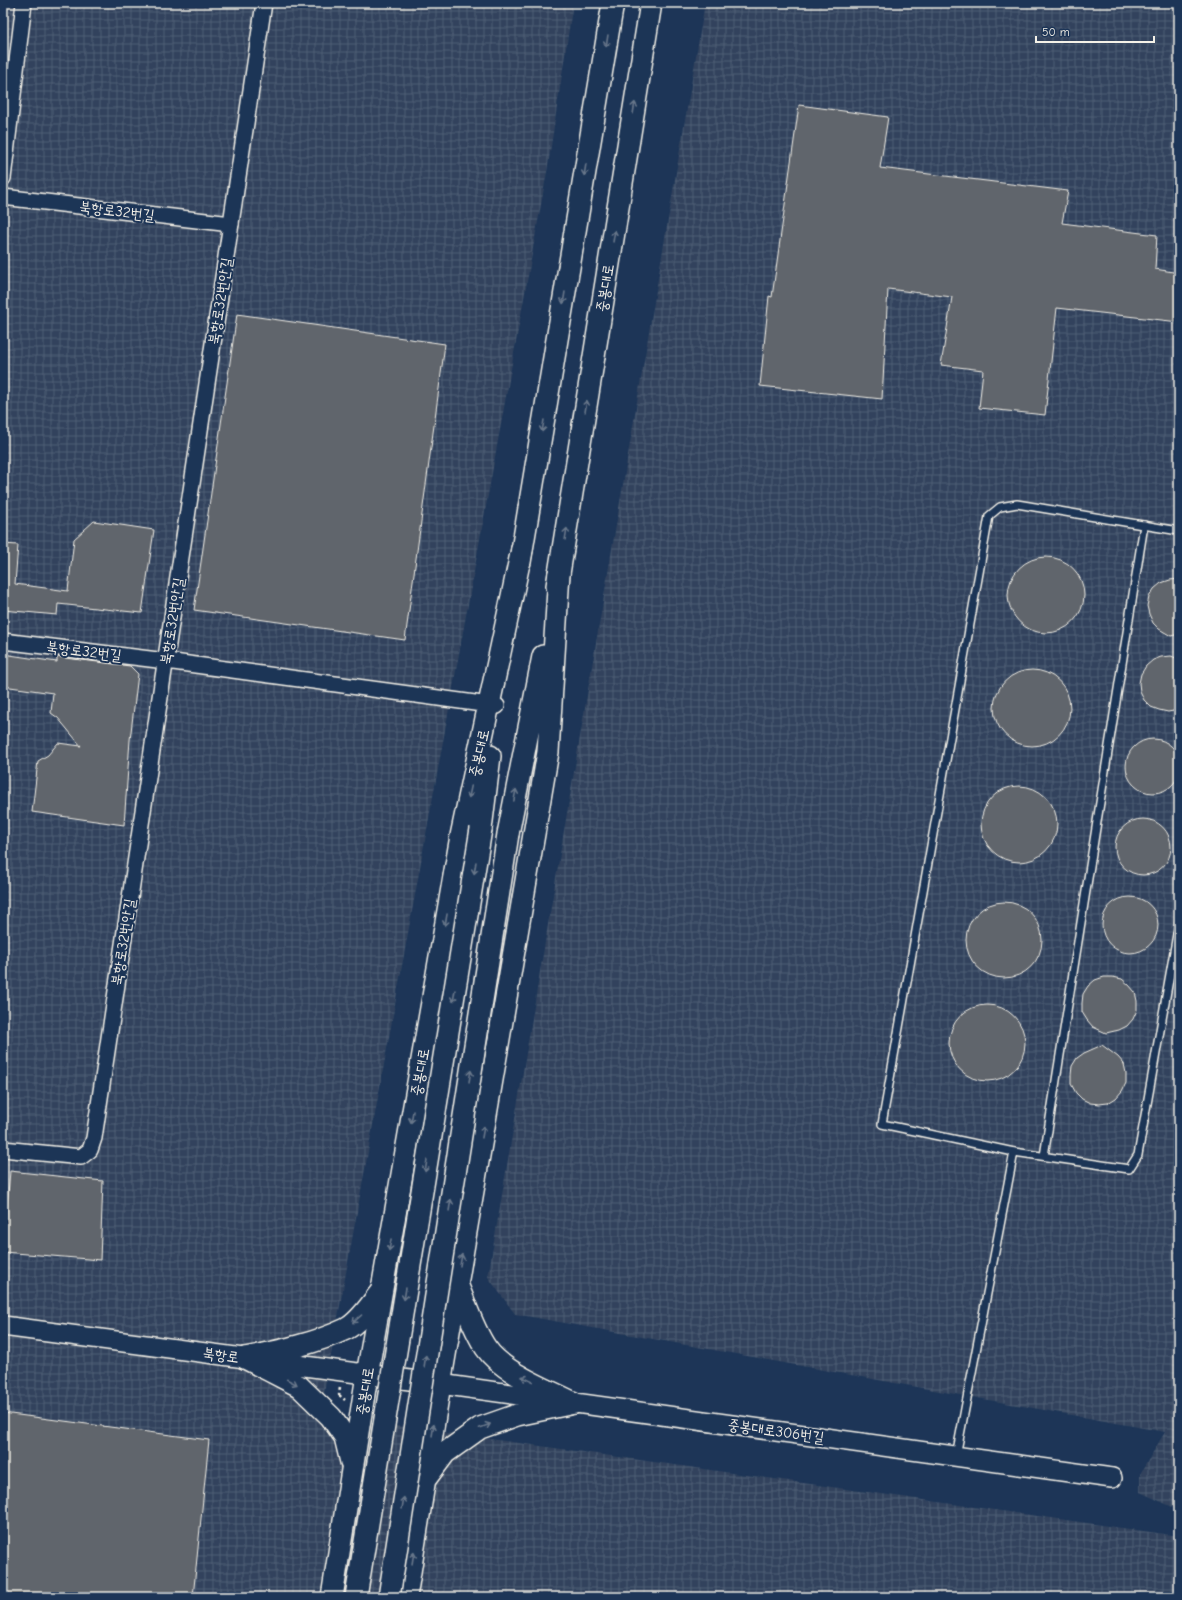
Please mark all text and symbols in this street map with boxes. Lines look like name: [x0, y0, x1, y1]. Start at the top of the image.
scale bar: [1036, 18, 1154, 44]
text: 50 m: [1042, 25, 1070, 39]
one-way arrow: [603, 35, 611, 48]
one-way arrow: [631, 101, 639, 114]
one-way arrow: [581, 163, 589, 176]
street label: 북항로32번길: [78, 197, 156, 225]
one-way arrow: [610, 230, 618, 243]
street label: 북항로32번안길: [204, 256, 236, 346]
street label: 중봉대로: [592, 263, 618, 313]
one-way arrow: [560, 291, 568, 304]
one-way arrow: [582, 400, 590, 413]
one-way arrow: [539, 419, 547, 432]
one-way arrow: [562, 528, 570, 541]
street label: 북항로32번안길: [156, 576, 188, 666]
street label: 북항로32번길: [45, 637, 123, 665]
street label: 중봉대로: [465, 728, 493, 778]
one-way arrow: [466, 785, 474, 798]
one-way arrow: [512, 789, 520, 802]
one-way arrow: [471, 861, 479, 874]
street label: 북항로32번안길: [107, 897, 139, 987]
one-way arrow: [442, 913, 450, 926]
one-way arrow: [450, 989, 458, 1002]
street label: 중봉대로: [407, 1047, 433, 1097]
one-way arrow: [466, 1070, 474, 1083]
one-way arrow: [408, 1110, 416, 1123]
one-way arrow: [479, 1126, 487, 1139]
one-way arrow: [422, 1159, 430, 1172]
one-way arrow: [446, 1199, 454, 1212]
one-way arrow: [386, 1238, 394, 1251]
one-way arrow: [457, 1254, 465, 1267]
one-way arrow: [401, 1287, 409, 1300]
one-way arrow: [352, 1315, 363, 1324]
street label: 북항로: [202, 1344, 240, 1366]
one-way arrow: [421, 1355, 429, 1368]
street label: 중봉대로: [352, 1366, 378, 1416]
one-way arrow: [521, 1375, 533, 1382]
one-way arrow: [286, 1379, 298, 1386]
street label: 중봉대로306번길: [727, 1415, 825, 1447]
one-way arrow: [479, 1422, 491, 1430]
one-way arrow: [429, 1424, 437, 1437]
one-way arrow: [399, 1497, 407, 1510]
one-way arrow: [409, 1552, 417, 1565]

